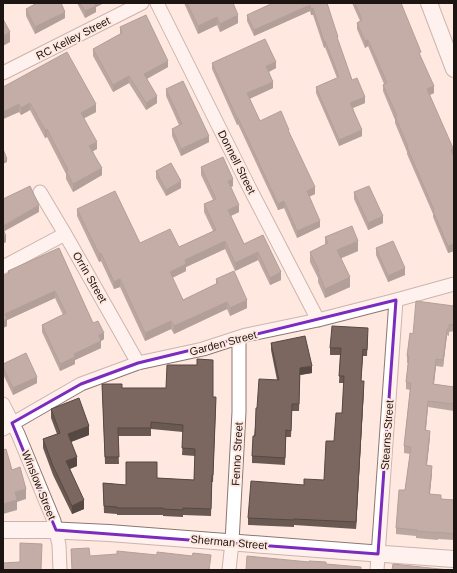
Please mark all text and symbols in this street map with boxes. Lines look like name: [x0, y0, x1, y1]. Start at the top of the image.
street label: RC Kelley Street: [34, 14, 112, 62]
street label: Donnell Street: [216, 128, 258, 196]
street label: Orrin Street: [71, 249, 109, 305]
street label: Garden Street: [188, 328, 258, 358]
street label: Stearns Street: [379, 400, 395, 470]
street label: Fenno Street: [229, 422, 245, 486]
street label: Winslow Street: [20, 449, 58, 521]
street label: Sherman Street: [190, 533, 268, 551]

